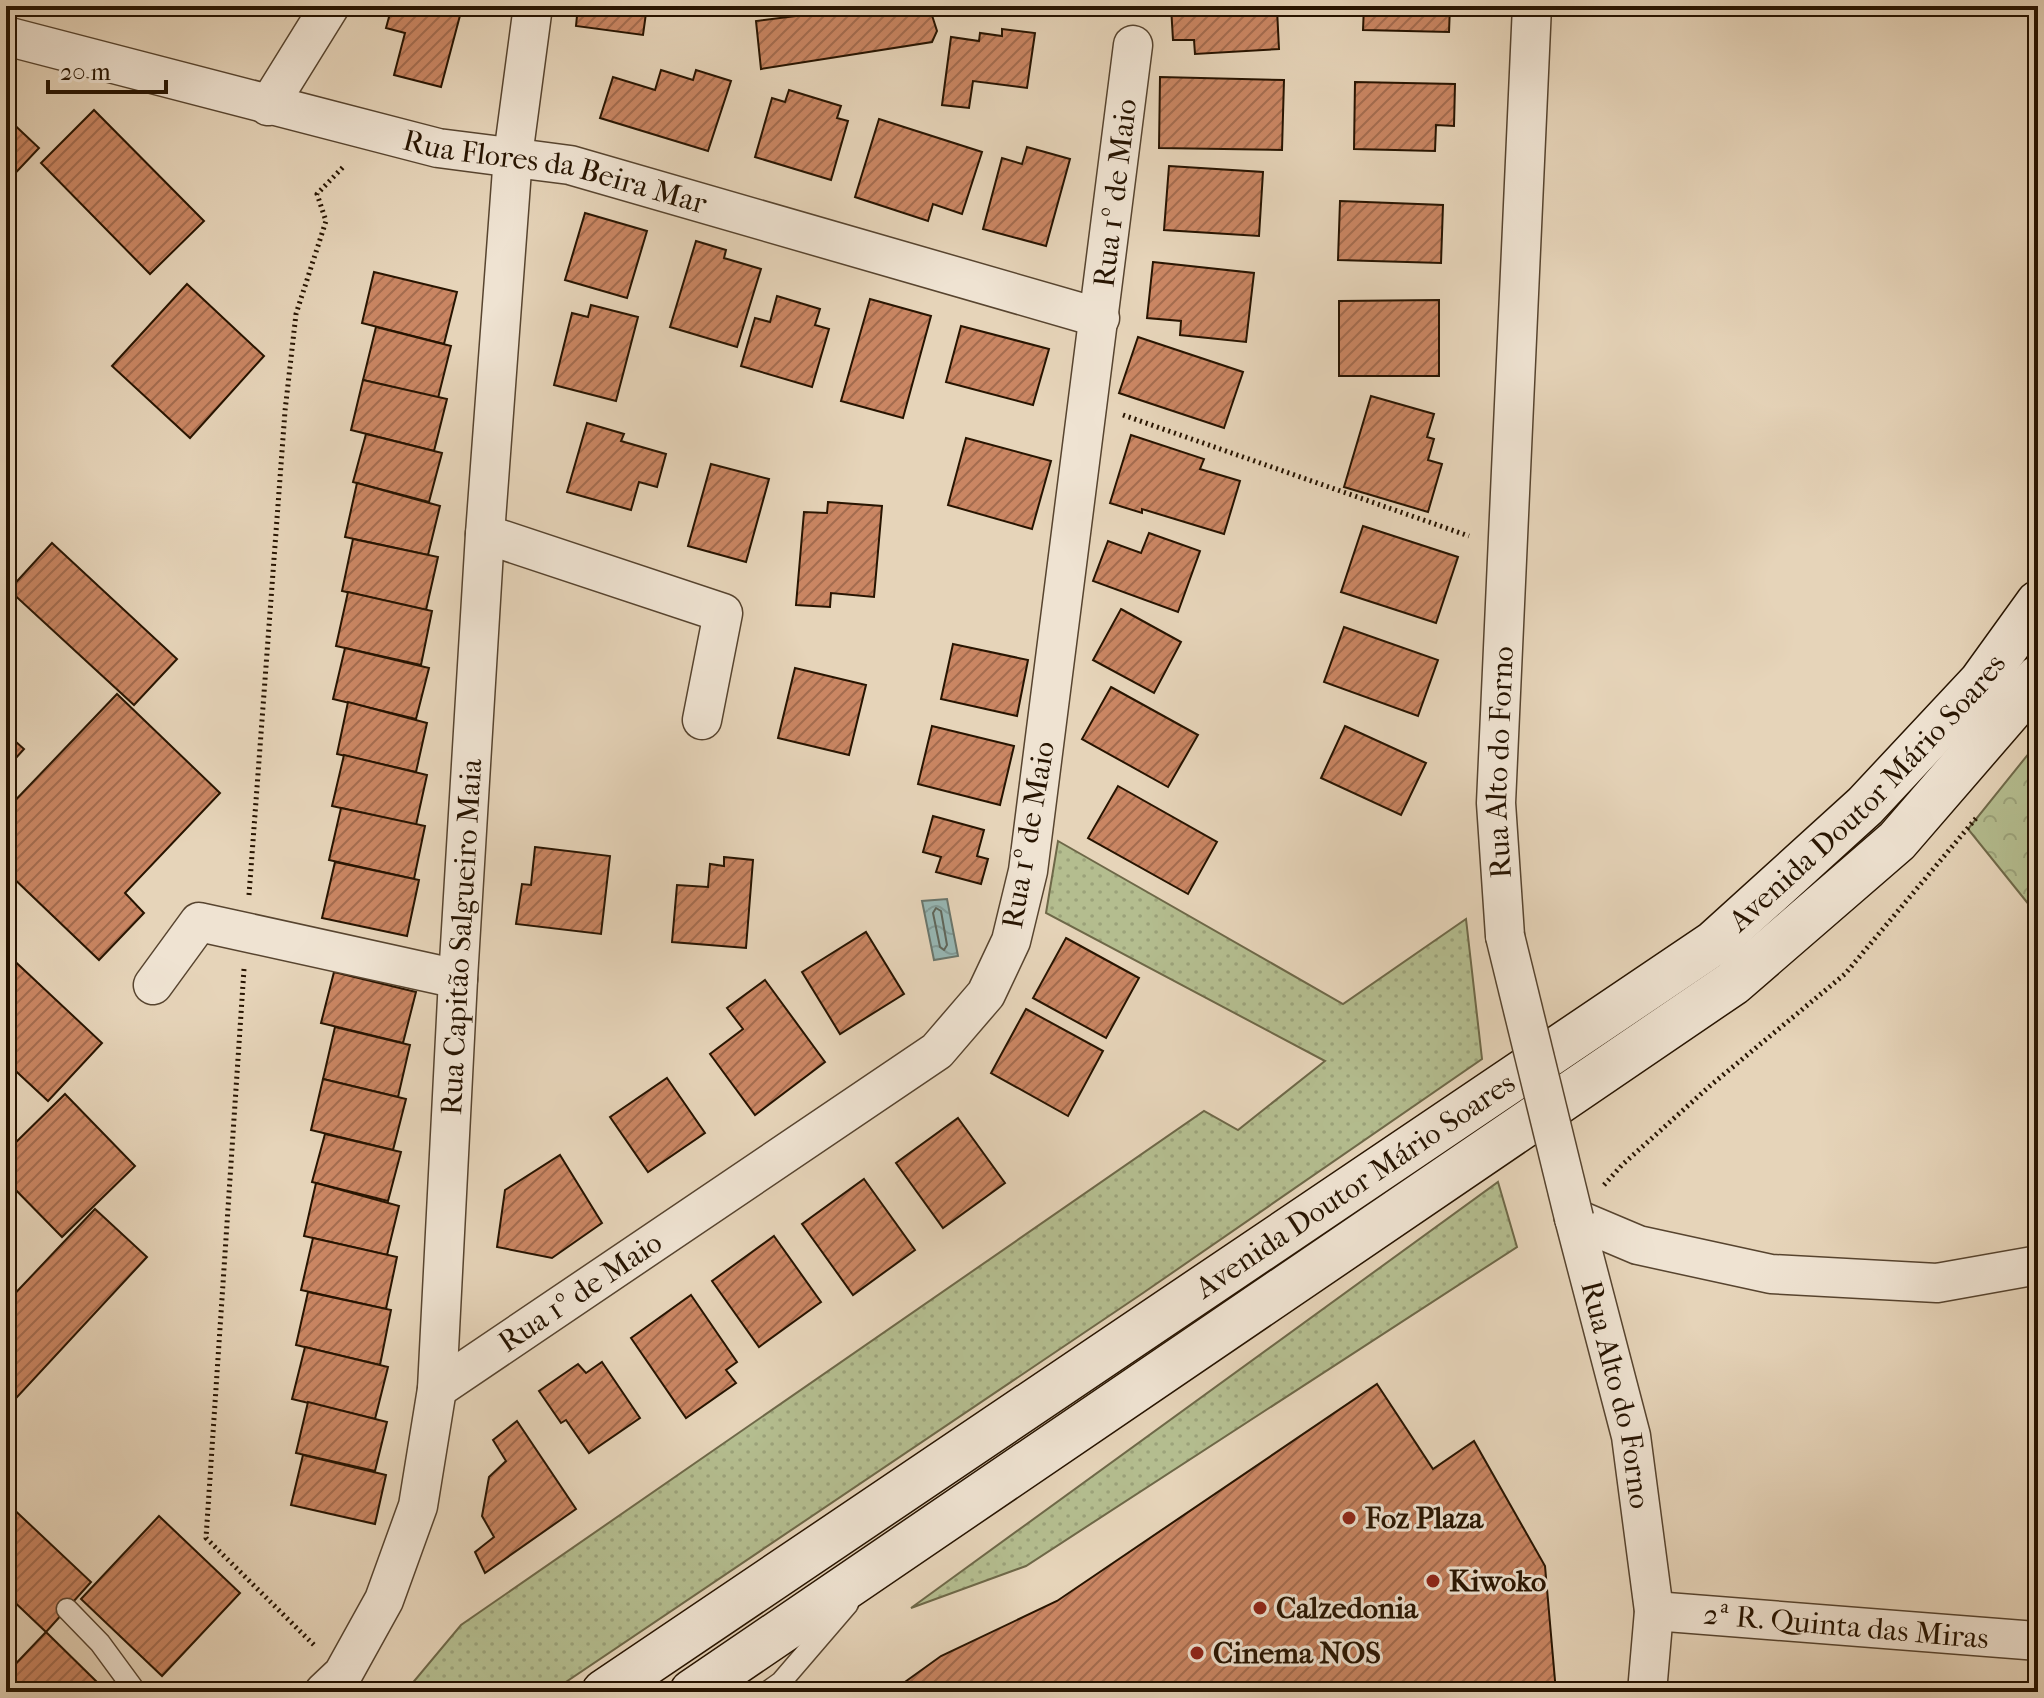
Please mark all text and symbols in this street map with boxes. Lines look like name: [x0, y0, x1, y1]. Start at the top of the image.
scale bar: [48, 44, 166, 94]
text: 20 m: [60, 58, 111, 86]
street label: Rua 1º de Maio: [1087, 97, 1144, 289]
street label: Rua Flores da Beira Mar: [399, 123, 711, 222]
street label: Rua Alto do Forno: [1479, 645, 1521, 880]
street label: Avenida Doutor Mário Soares: [1721, 648, 2013, 940]
street label: Rua 1º de Maio: [995, 739, 1062, 931]
street label: Rua Capitão Salgueiro Maia: [434, 757, 489, 1116]
street label: Avenida Doutor Mário Soares: [1188, 1065, 1522, 1306]
street label: Rua 1º de Maio: [492, 1225, 669, 1360]
street label: Rua Alto do Forno: [1573, 1277, 1657, 1511]
place label: Foz Plaza: [1365, 1501, 1484, 1536]
marker: Foz Plaza: [1340, 1509, 1358, 1527]
place label: Kiwoko: [1449, 1564, 1546, 1599]
marker: Kiwoko: [1424, 1572, 1442, 1590]
place label: Calzedonia: [1276, 1591, 1419, 1626]
street label: 2ª R. Quinta das Miras: [1702, 1597, 1990, 1656]
marker: Calzedonia: [1251, 1599, 1269, 1617]
place label: Cinema NOS: [1213, 1636, 1381, 1671]
marker: Cinema NOS: [1188, 1644, 1206, 1662]

